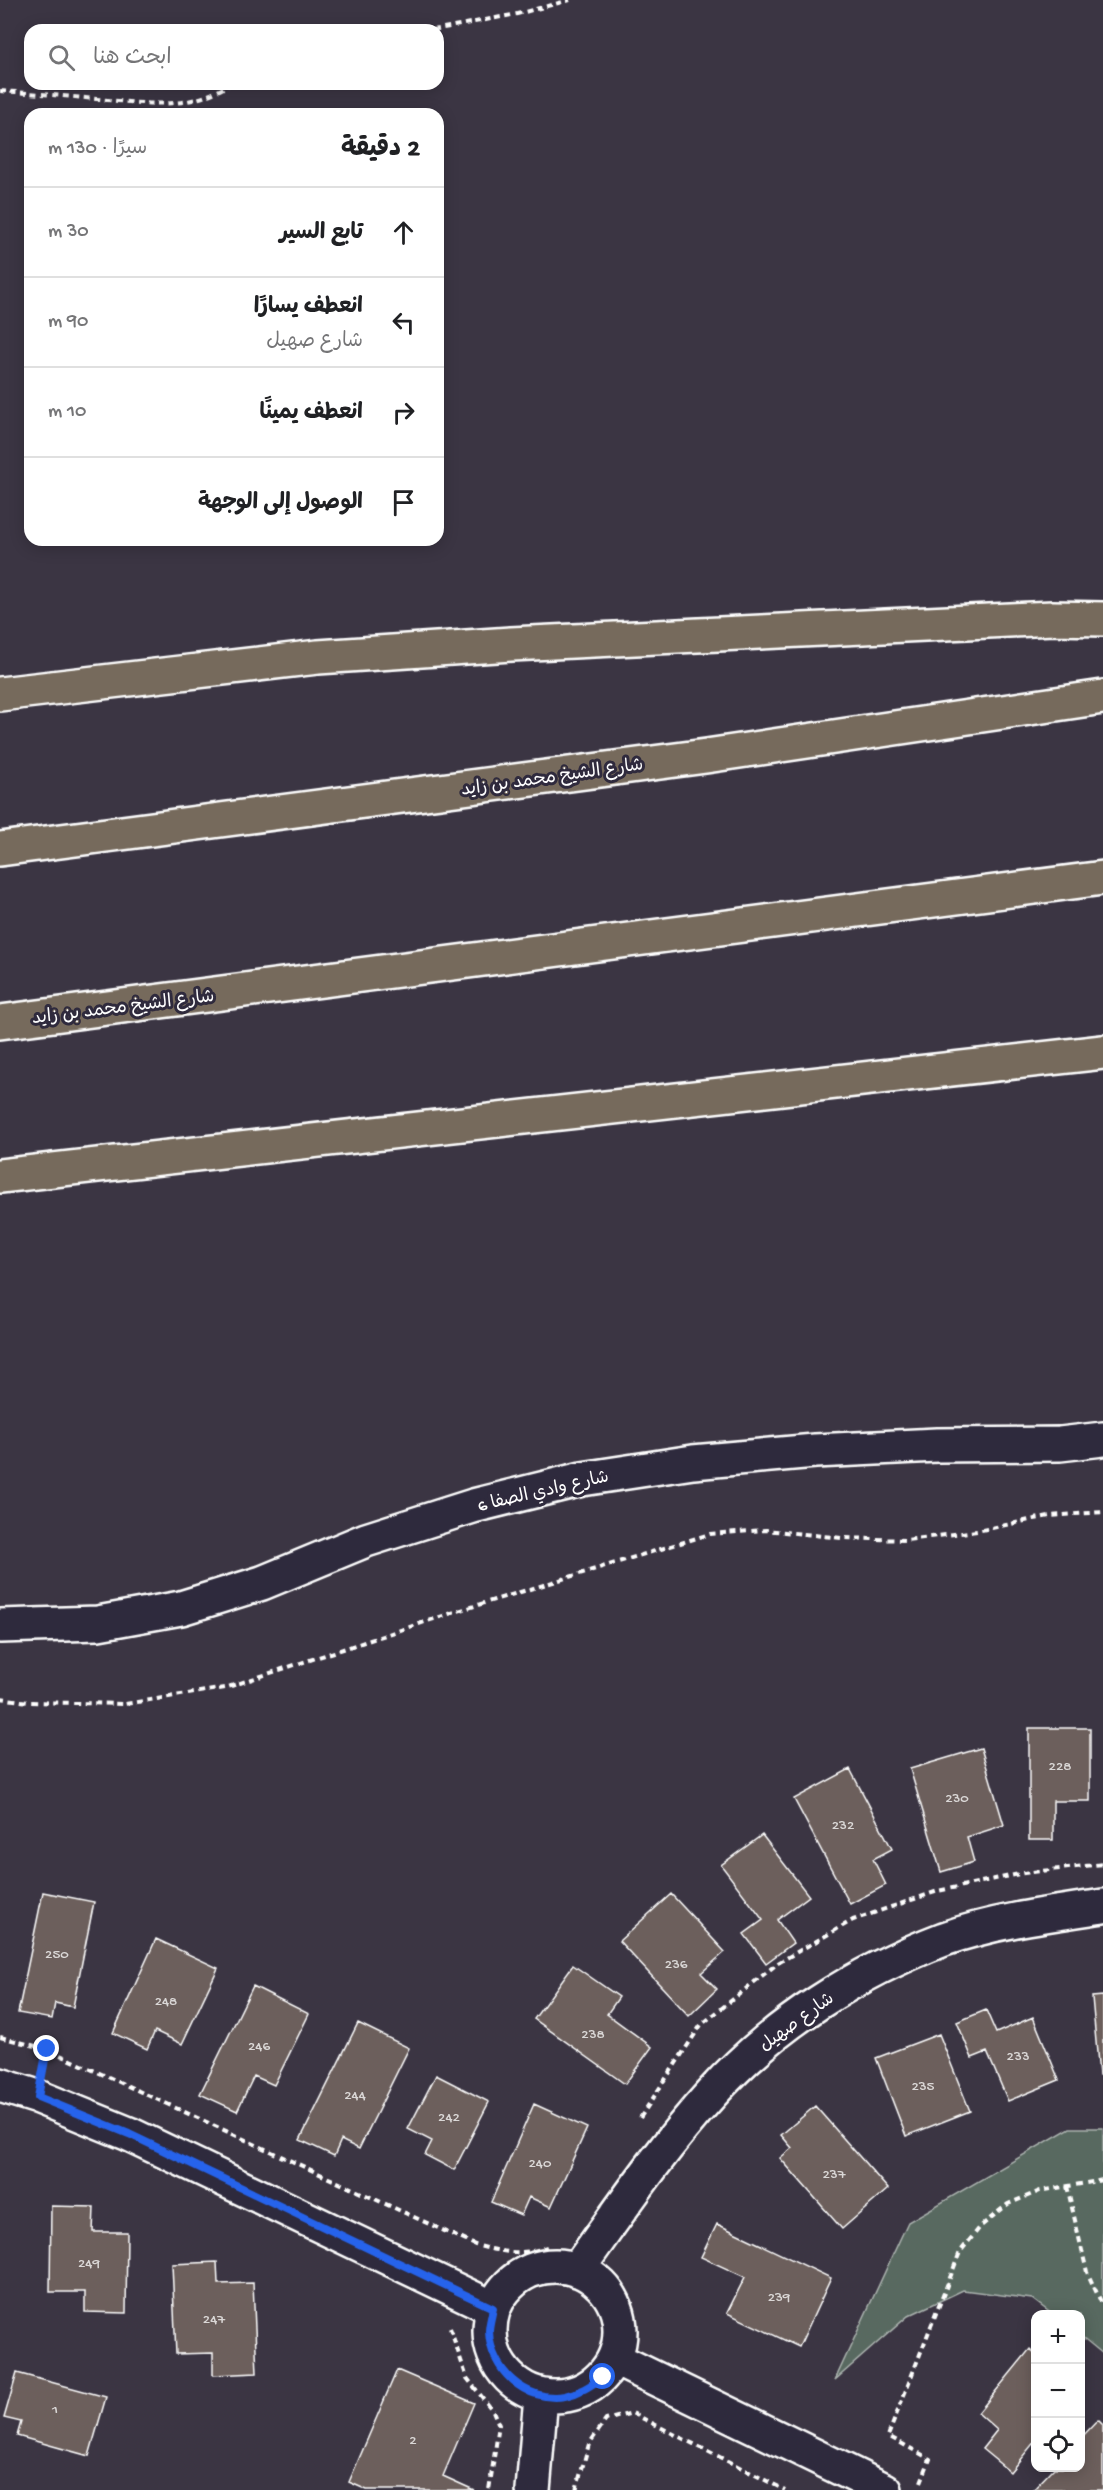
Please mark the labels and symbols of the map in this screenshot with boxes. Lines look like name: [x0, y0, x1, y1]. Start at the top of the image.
street label: شارع الشيخ محمد بن زايد: [460, 755, 645, 802]
street label: شارع الشيخ محمد بن زايد: [31, 987, 216, 1030]
street label: شارع وادي الصفا 6: [476, 1467, 611, 1518]
house number: 228: [1049, 1758, 1071, 1776]
house number: 230: [945, 1790, 969, 1808]
house number: 232: [832, 1817, 854, 1835]
house number: 250: [45, 1946, 69, 1964]
house number: 236: [665, 1956, 688, 1974]
street label: شارع صهيل: [756, 1989, 839, 2057]
house number: 248: [155, 1993, 177, 2011]
house number: 238: [581, 2026, 605, 2044]
route end: [33, 2035, 59, 2061]
house number: 246: [248, 2038, 270, 2056]
house number: 233: [1007, 2048, 1030, 2066]
house number: 235: [911, 2078, 935, 2096]
house number: 244: [344, 2087, 366, 2105]
house number: 242: [438, 2109, 460, 2127]
house number: 240: [529, 2155, 552, 2173]
house number: 237: [823, 2166, 847, 2184]
house number: 249: [78, 2255, 100, 2273]
house number: 239: [768, 2289, 791, 2307]
house number: 247: [203, 2311, 226, 2329]
route start: [589, 2363, 615, 2389]
house number: 1: [51, 2401, 58, 2419]
house number: 2: [409, 2432, 417, 2450]

